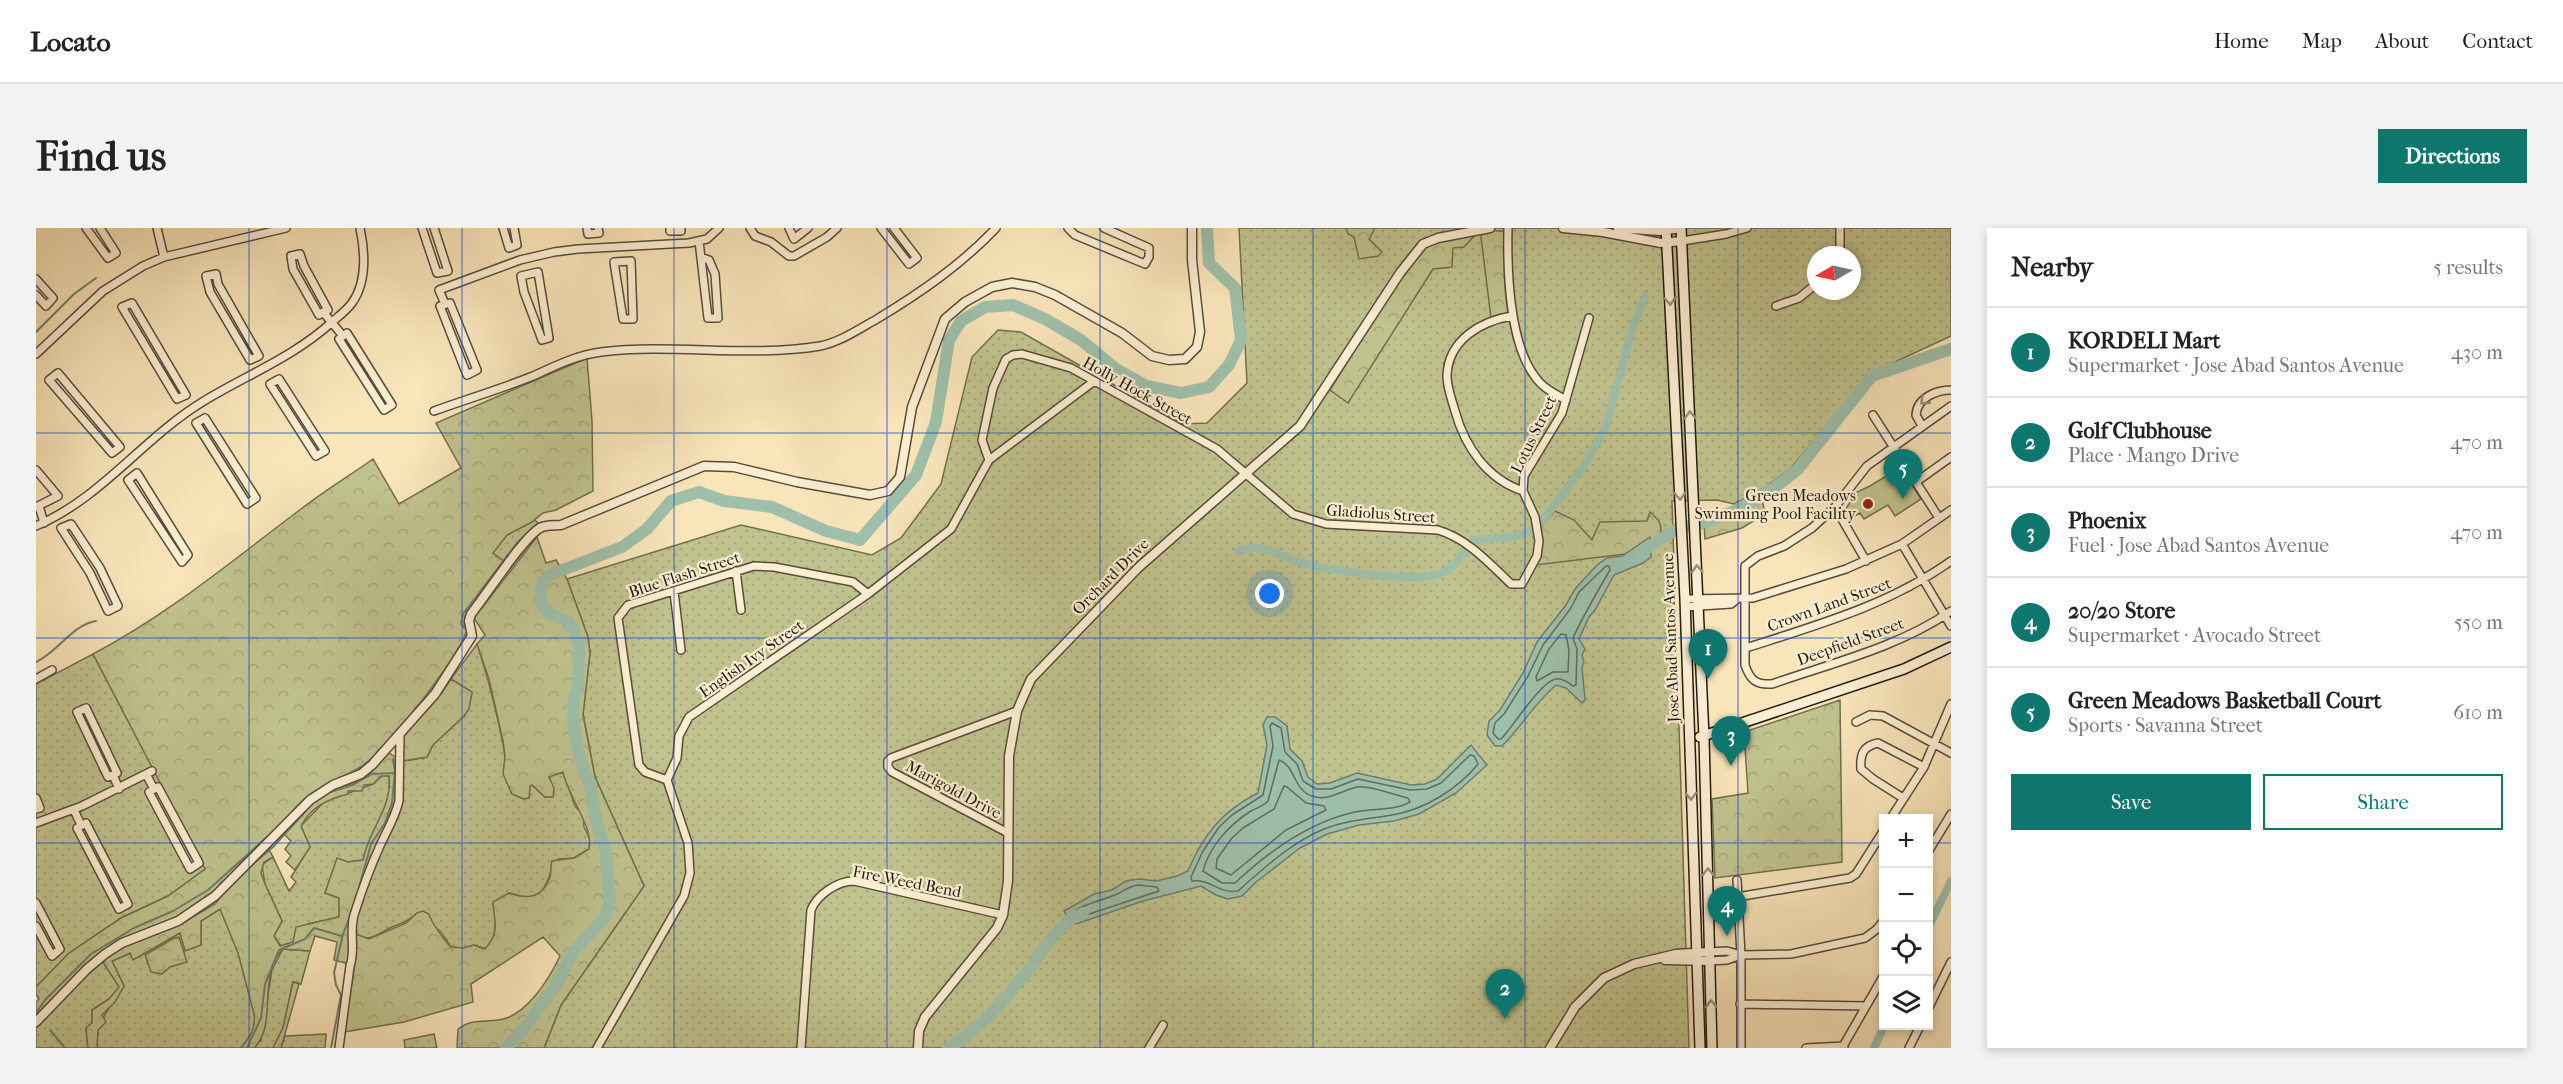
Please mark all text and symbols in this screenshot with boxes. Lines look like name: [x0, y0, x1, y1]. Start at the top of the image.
text: Locato: [30, 25, 111, 58]
text: Home: [2214, 29, 2269, 53]
text: Map: [2302, 29, 2342, 53]
text: About: [2375, 29, 2429, 53]
text: Contact: [2462, 29, 2533, 53]
button: Directions: [2378, 129, 2527, 183]
text: Find us: [36, 132, 166, 181]
north arrow: [1807, 246, 1861, 300]
text: Nearby: [2011, 252, 2093, 283]
text: 5 results: [2433, 256, 2503, 279]
one-way arrow: [1663, 297, 1676, 306]
text: KORDELI Mart: [2068, 328, 2220, 354]
text: 1: [2027, 341, 2034, 364]
text: 430 m: [2451, 341, 2503, 364]
street label: Holly Hock Street: [1080, 352, 1196, 429]
text: Supermarket · Jose Abad Santos Avenue: [2068, 354, 2404, 377]
street label: Lotus Street: [1506, 392, 1561, 476]
one-way arrow: [1921, 394, 1931, 405]
one-way arrow: [1684, 411, 1697, 420]
text: Golf Clubhouse: [2068, 418, 2212, 444]
text: 2: [2025, 431, 2036, 454]
text: 470 m: [2450, 431, 2503, 454]
text: Place · Mango Drive: [2068, 444, 2239, 467]
pin: 5: [1884, 450, 1922, 499]
place label: Green Meadows Swimming Pool Facility: [1695, 486, 1856, 523]
one-way arrow: [1673, 492, 1686, 501]
marker: Green Meadows Swimming Pool Facility: [1861, 497, 1875, 511]
street label: Gladiolus Street: [1326, 500, 1436, 527]
text: Phoenix: [2068, 508, 2146, 534]
text: 3: [2026, 521, 2035, 544]
text: 470 m: [2450, 521, 2503, 544]
street label: Orchard Drive: [1068, 534, 1153, 619]
text: Fuel · Jose Abad Santos Avenue: [2068, 534, 2329, 557]
street label: Blue Flash Street: [626, 547, 743, 601]
street label: Jose Abad Santos Avenue: [1658, 553, 1683, 725]
one-way arrow: [1690, 565, 1703, 574]
street label: Crown Land Street: [1765, 573, 1894, 636]
your location: [1255, 579, 1284, 608]
text: 20/20 Store: [2068, 598, 2175, 624]
text: 4: [2025, 611, 2036, 634]
text: 550 m: [2454, 611, 2503, 634]
street label: Deepfield Street: [1794, 613, 1906, 670]
street label: English Ivy Street: [695, 615, 807, 702]
text: Supermarket · Avocado Street: [2068, 624, 2321, 647]
pin: 1: [1688, 630, 1728, 679]
text: Green Meadows Basketball Court: [2068, 688, 2381, 714]
text: 5: [2026, 701, 2035, 724]
text: 610 m: [2453, 701, 2503, 724]
text: Sports · Savanna Street: [2068, 714, 2263, 737]
pin: 3: [1712, 716, 1750, 766]
street label: Marigold Drive: [903, 756, 1005, 823]
button: Save: [2011, 774, 2251, 830]
button: Share: [2263, 774, 2503, 830]
one-way arrow: [1685, 791, 1698, 800]
map controls: [1879, 814, 1933, 1030]
button: +: [1879, 814, 1933, 868]
street label: Fire Weed Bend: [851, 862, 963, 901]
one-way arrow: [1702, 868, 1714, 877]
button: −: [1879, 868, 1933, 922]
pin: 4: [1708, 886, 1746, 936]
button: locate: [1879, 922, 1933, 976]
pin: 2: [1486, 970, 1524, 1019]
button: layers: [1879, 976, 1933, 1030]
one-way arrow: [1704, 1000, 1717, 1009]

